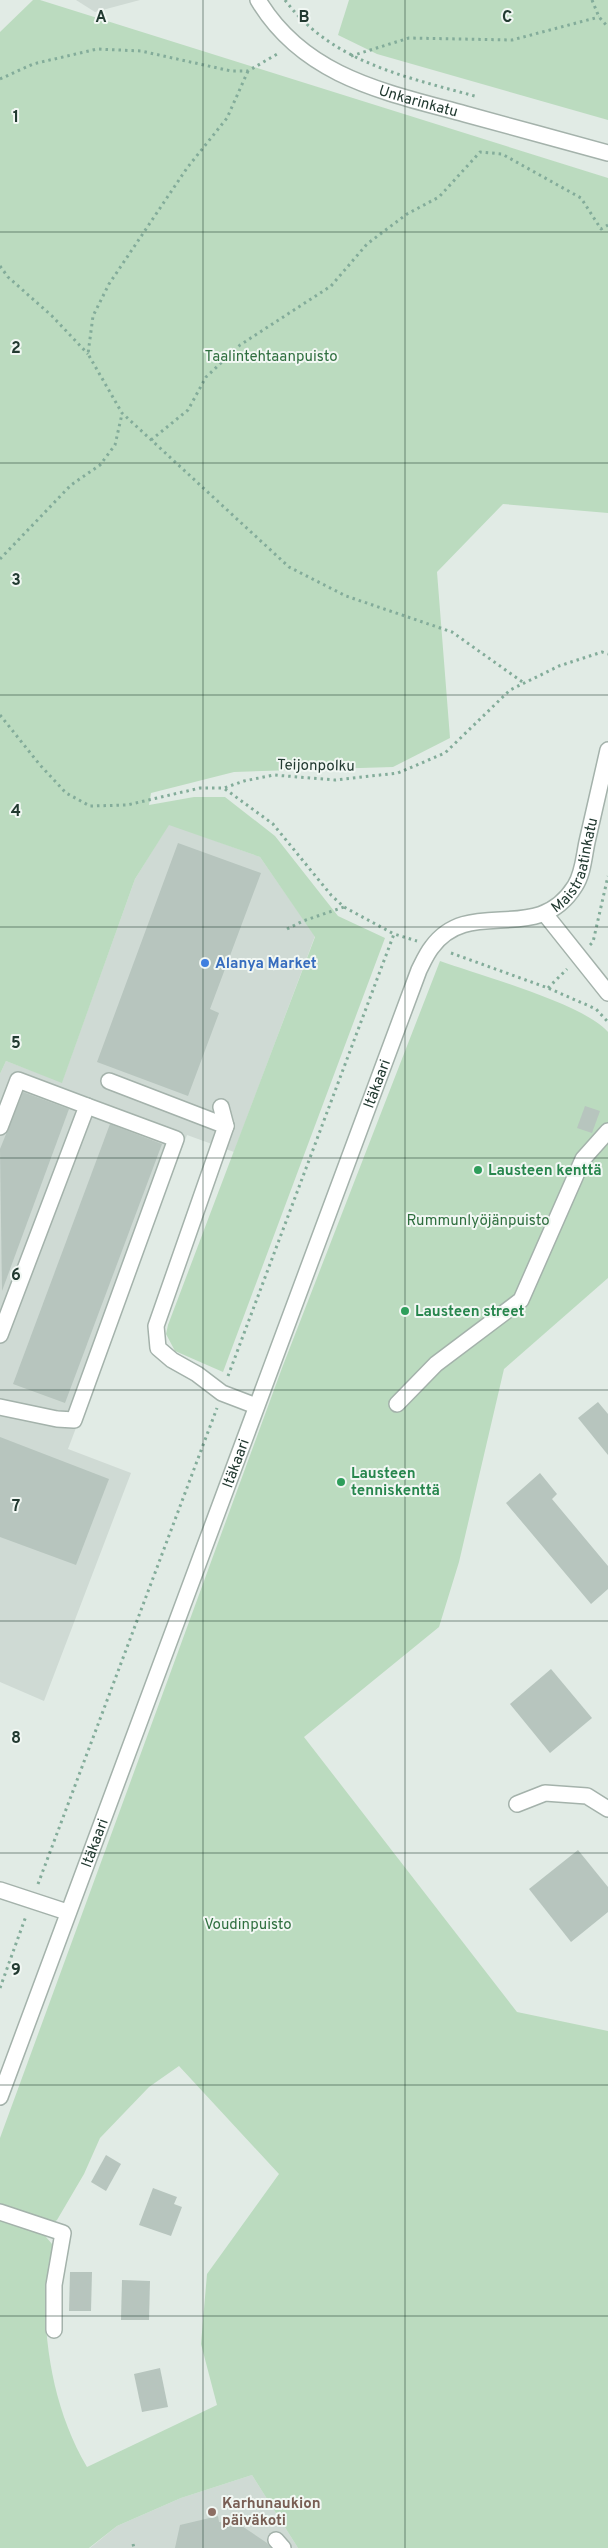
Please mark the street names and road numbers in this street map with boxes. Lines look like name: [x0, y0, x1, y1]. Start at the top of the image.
street label: Unkarinkatu: [376, 82, 460, 123]
street label: Teijonpolku: [277, 756, 355, 777]
street label: Maistraatinkatu: [548, 816, 603, 918]
street label: Itäkaari: [360, 1057, 396, 1111]
street label: Itäkaari: [219, 1437, 255, 1491]
street label: Itäkaari: [78, 1816, 114, 1871]

